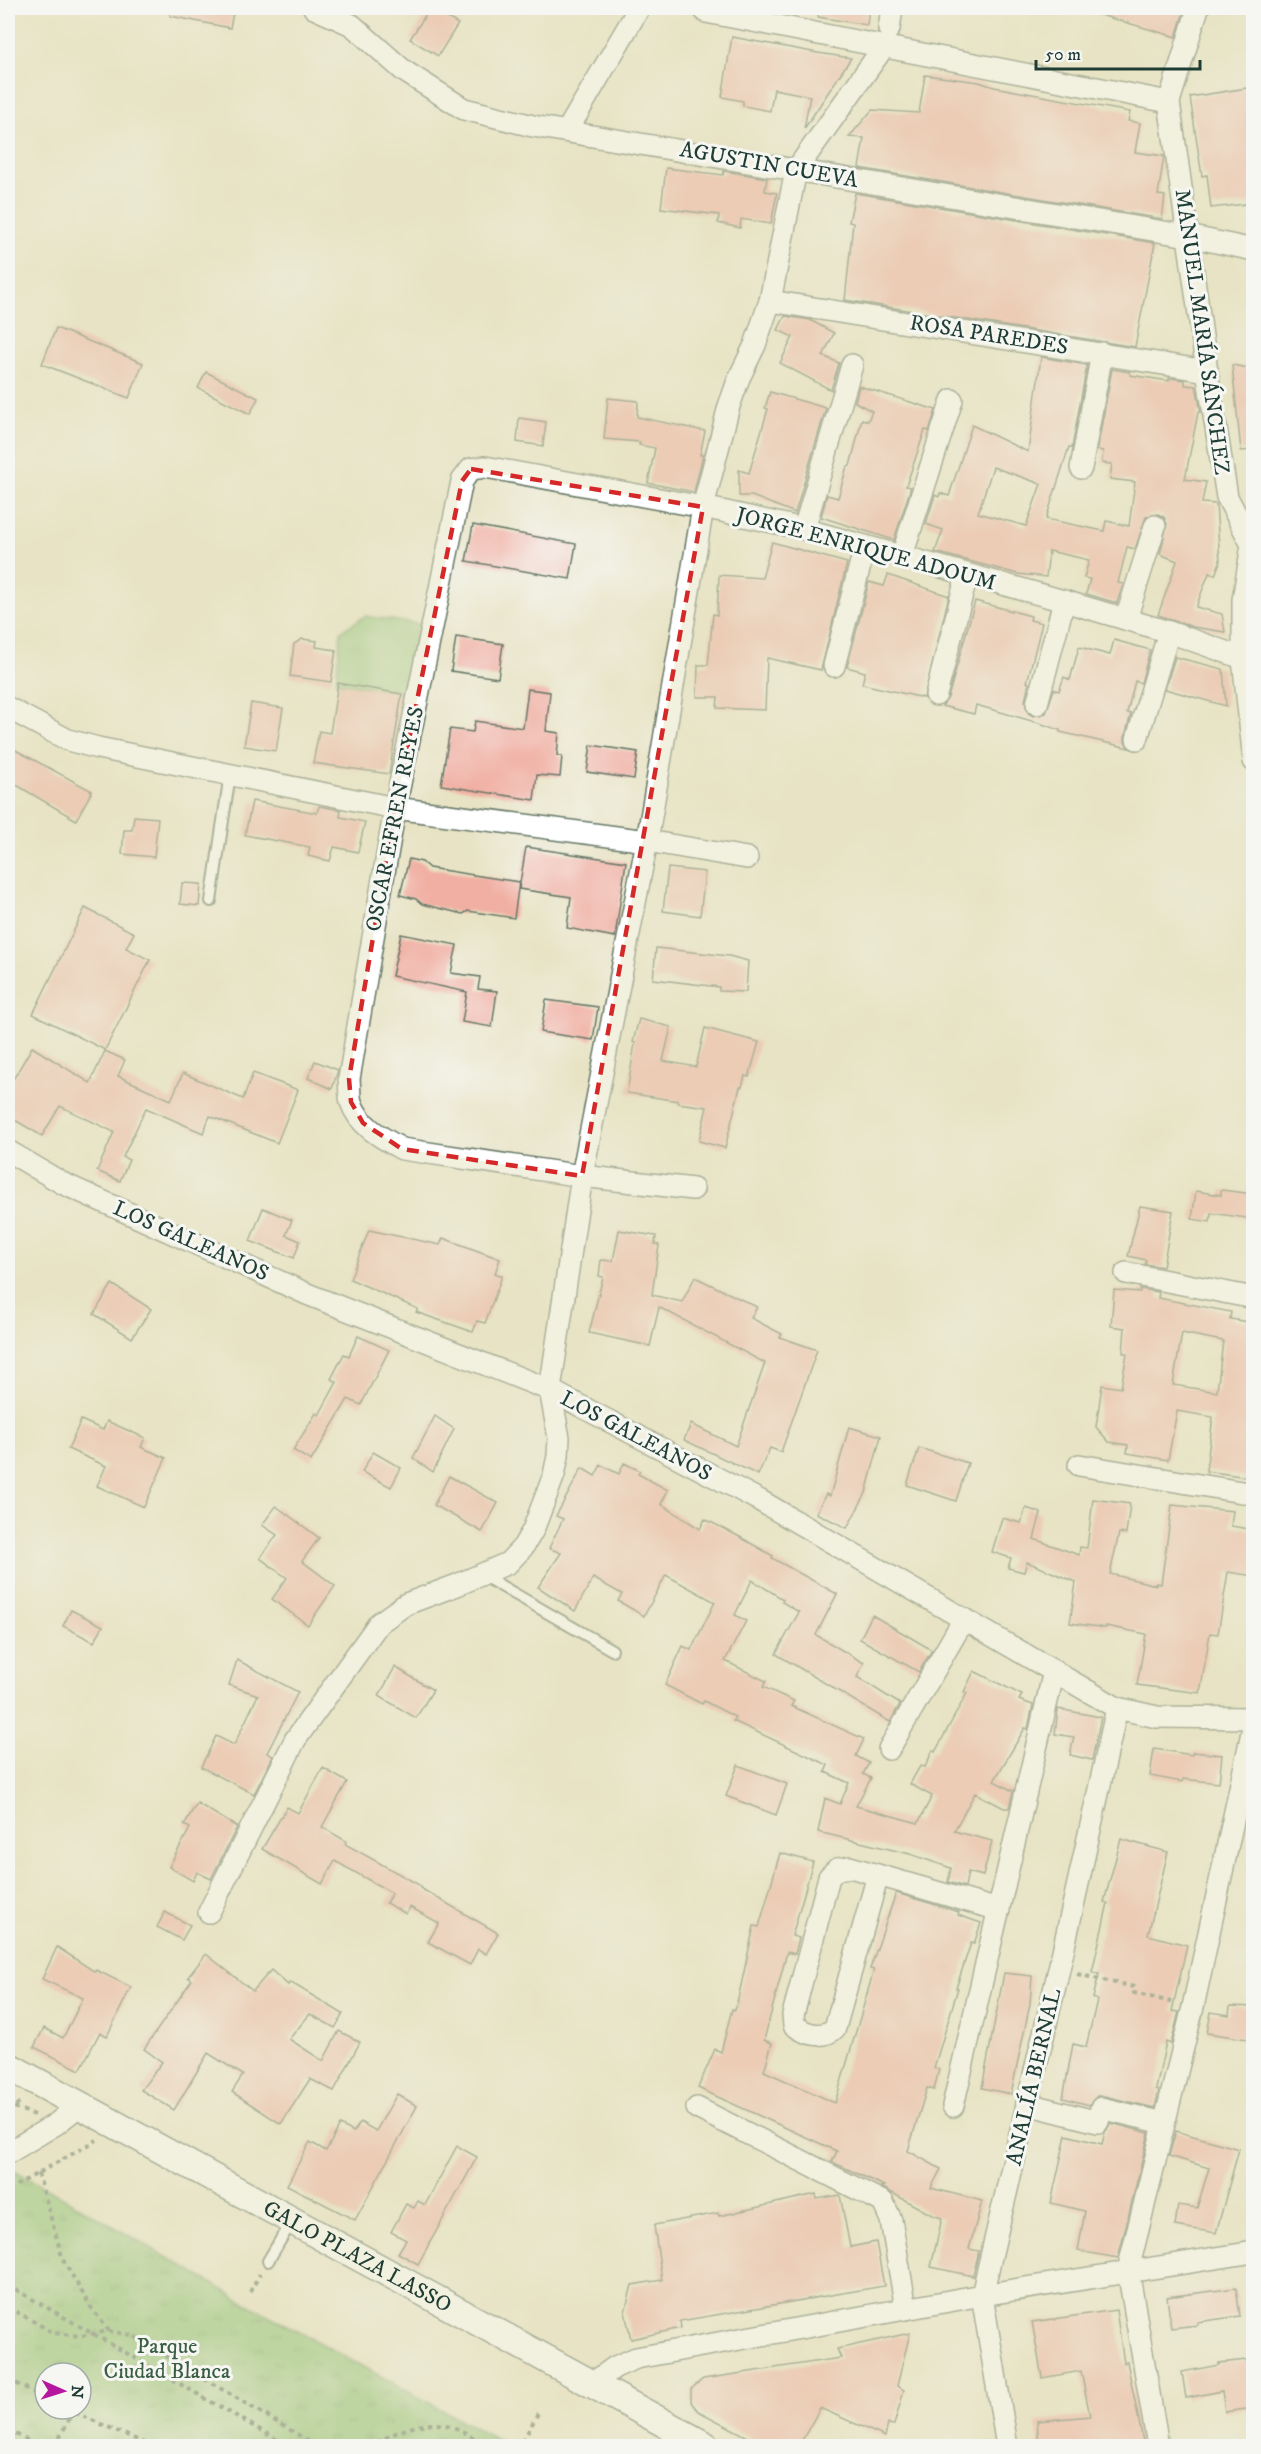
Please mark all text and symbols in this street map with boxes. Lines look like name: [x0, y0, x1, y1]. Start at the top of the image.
scale bar: [1036, 33, 1200, 71]
text: 50 m: [1045, 44, 1081, 66]
street label: AGUSTIN CUEVA: [678, 136, 861, 194]
street label: MANUEL MARÍA SÁNCHEZ: [1169, 187, 1236, 477]
street label: ROSA PAREDES: [908, 309, 1070, 361]
street label: JORGE ENRIQUE ADOUM: [731, 501, 999, 597]
street label: OSCAR EFREN REYES: [360, 704, 430, 934]
street label: LOS GALEANOS: [109, 1195, 273, 1287]
street label: LOS GALEANOS: [556, 1385, 716, 1487]
street label: ANALÍA BERNAL: [1000, 1986, 1068, 2168]
street label: GALO PLAZA LASSO: [259, 2194, 456, 2318]
park label: Parque Ciudad Blanca: [104, 2333, 231, 2385]
north arrow: [33, 2361, 93, 2421]
text: N: [67, 2385, 87, 2399]

